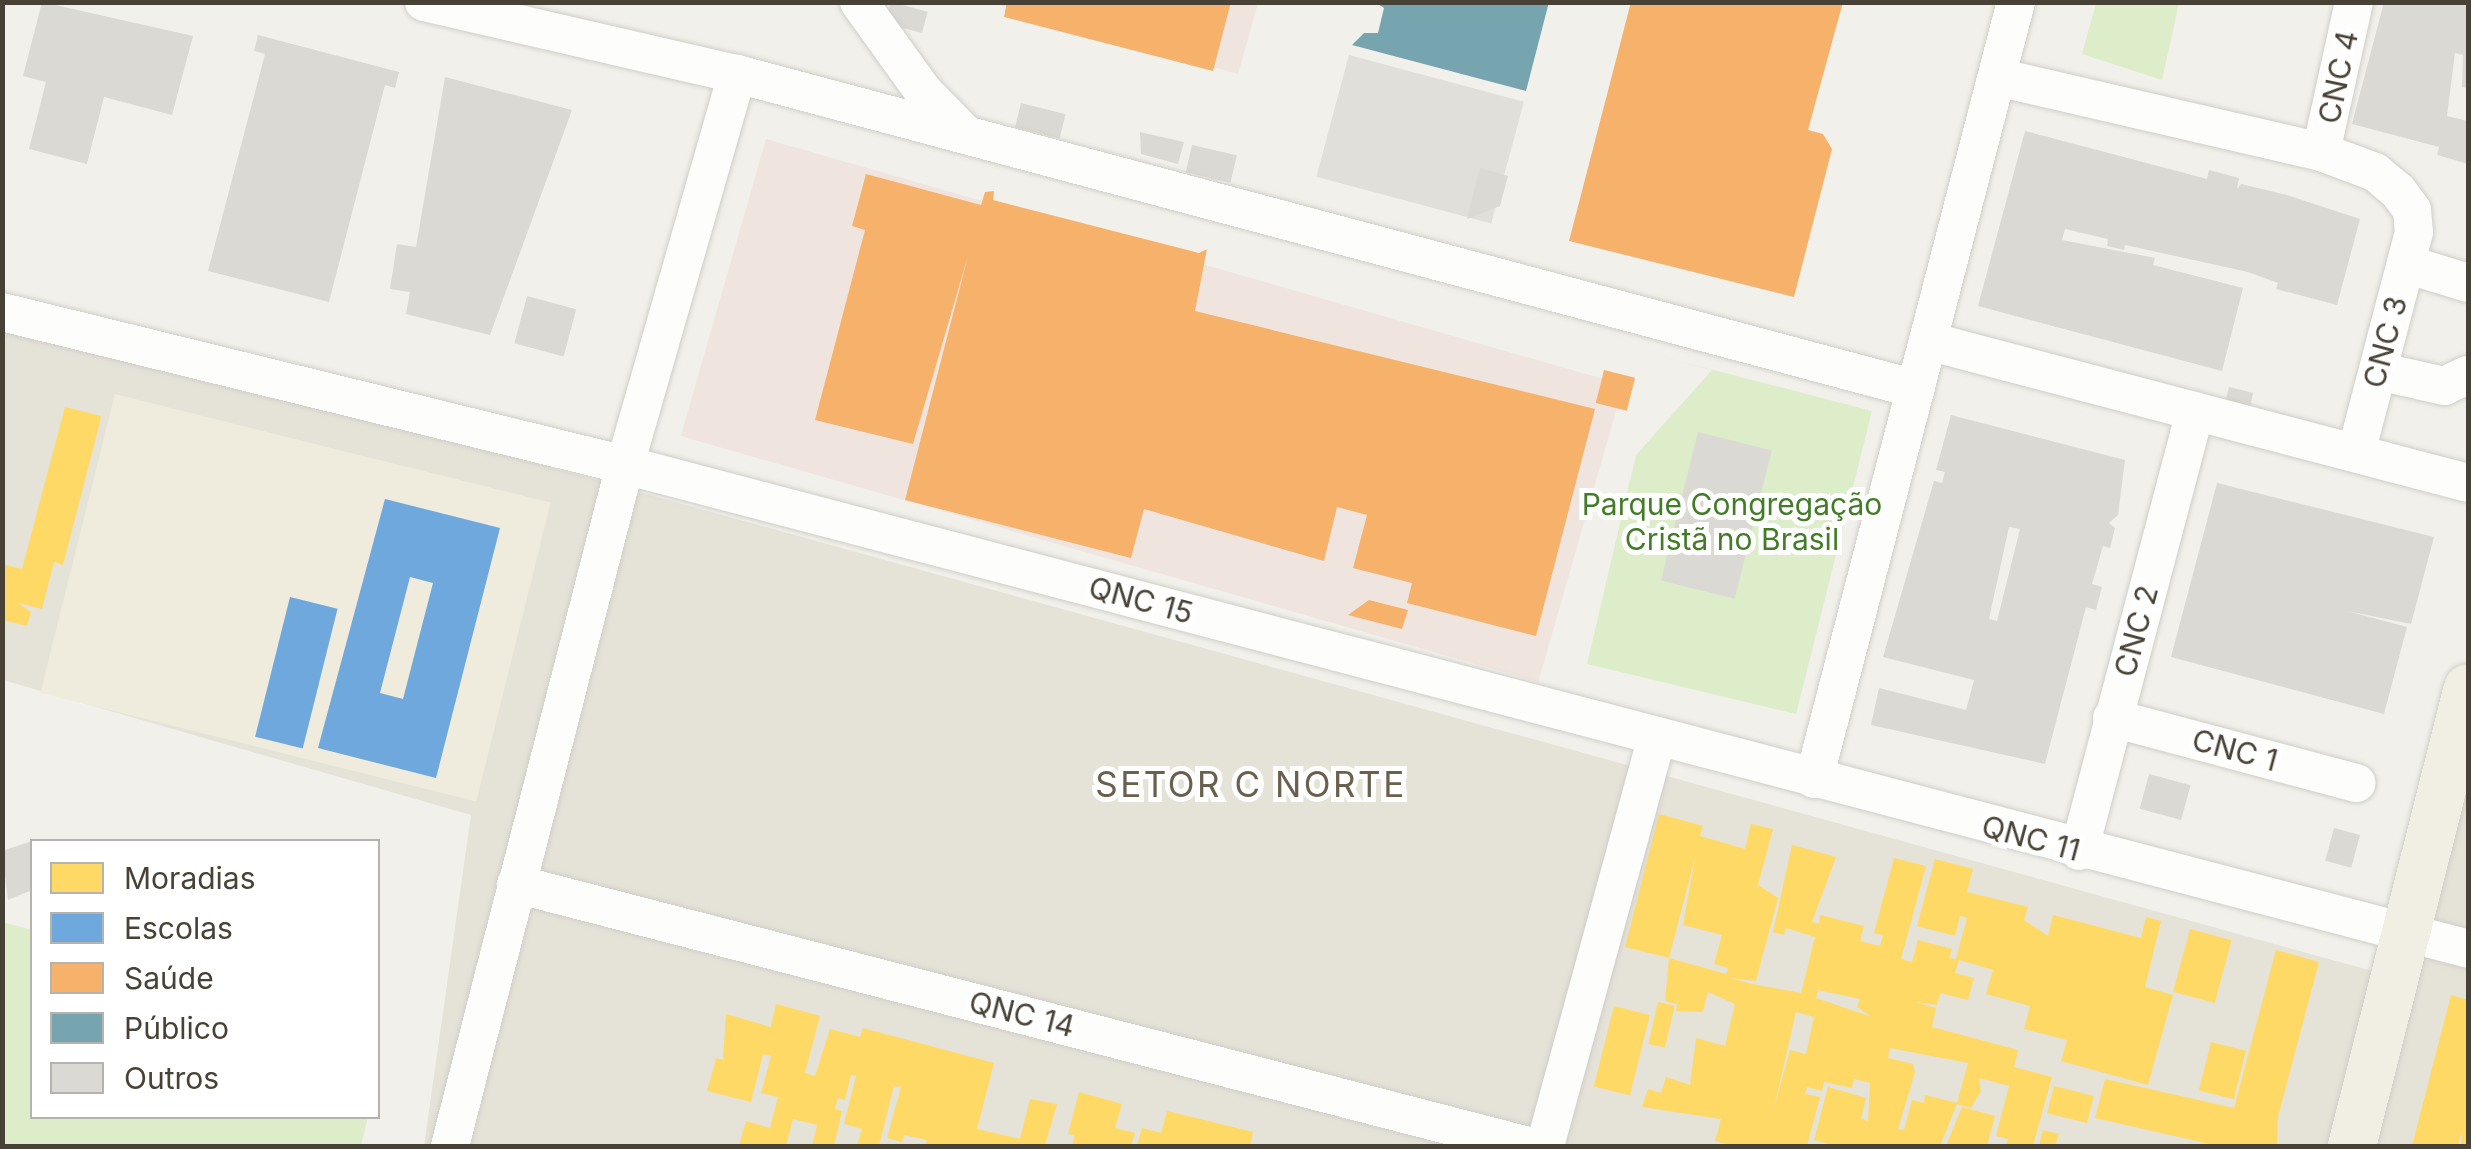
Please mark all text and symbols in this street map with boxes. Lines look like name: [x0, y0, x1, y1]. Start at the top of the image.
street label: CNC 4: [2311, 27, 2365, 127]
street label: CNC 3: [2356, 292, 2414, 392]
park label: Parque Congregação Cristã no Brasil: [1582, 486, 1882, 556]
street label: QNC 15: [1085, 569, 1197, 631]
street label: CNC 2: [2107, 581, 2165, 681]
street label: CNC 1: [2188, 721, 2282, 779]
district label: SETOR C NORTE: [1095, 763, 1407, 805]
street label: QNC 11: [1978, 808, 2084, 868]
legend: [30, 839, 380, 1119]
text: Moradias: [124, 860, 256, 896]
text: Escolas: [124, 910, 233, 946]
text: Saúde: [124, 960, 214, 996]
street label: QNC 14: [966, 984, 1078, 1044]
text: Público: [124, 1010, 229, 1046]
text: Outros: [124, 1060, 219, 1096]

